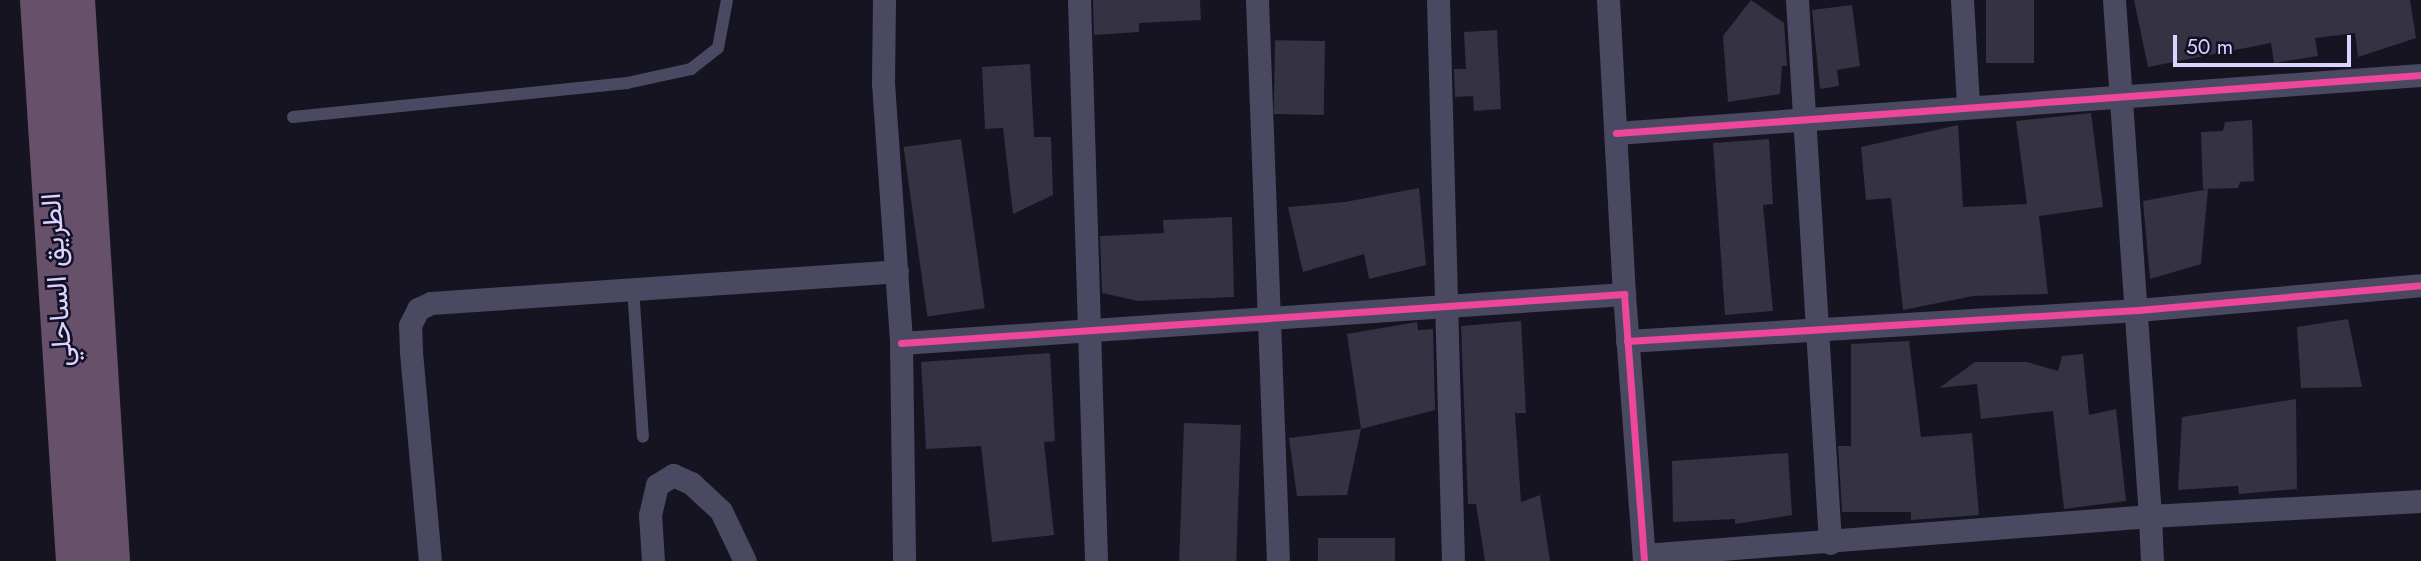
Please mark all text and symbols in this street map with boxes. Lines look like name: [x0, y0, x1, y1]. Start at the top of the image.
scale bar: [2176, 21, 2354, 65]
text: 50 m: [2186, 32, 2233, 62]
street label: الطريق الساحلي: [34, 192, 80, 368]

